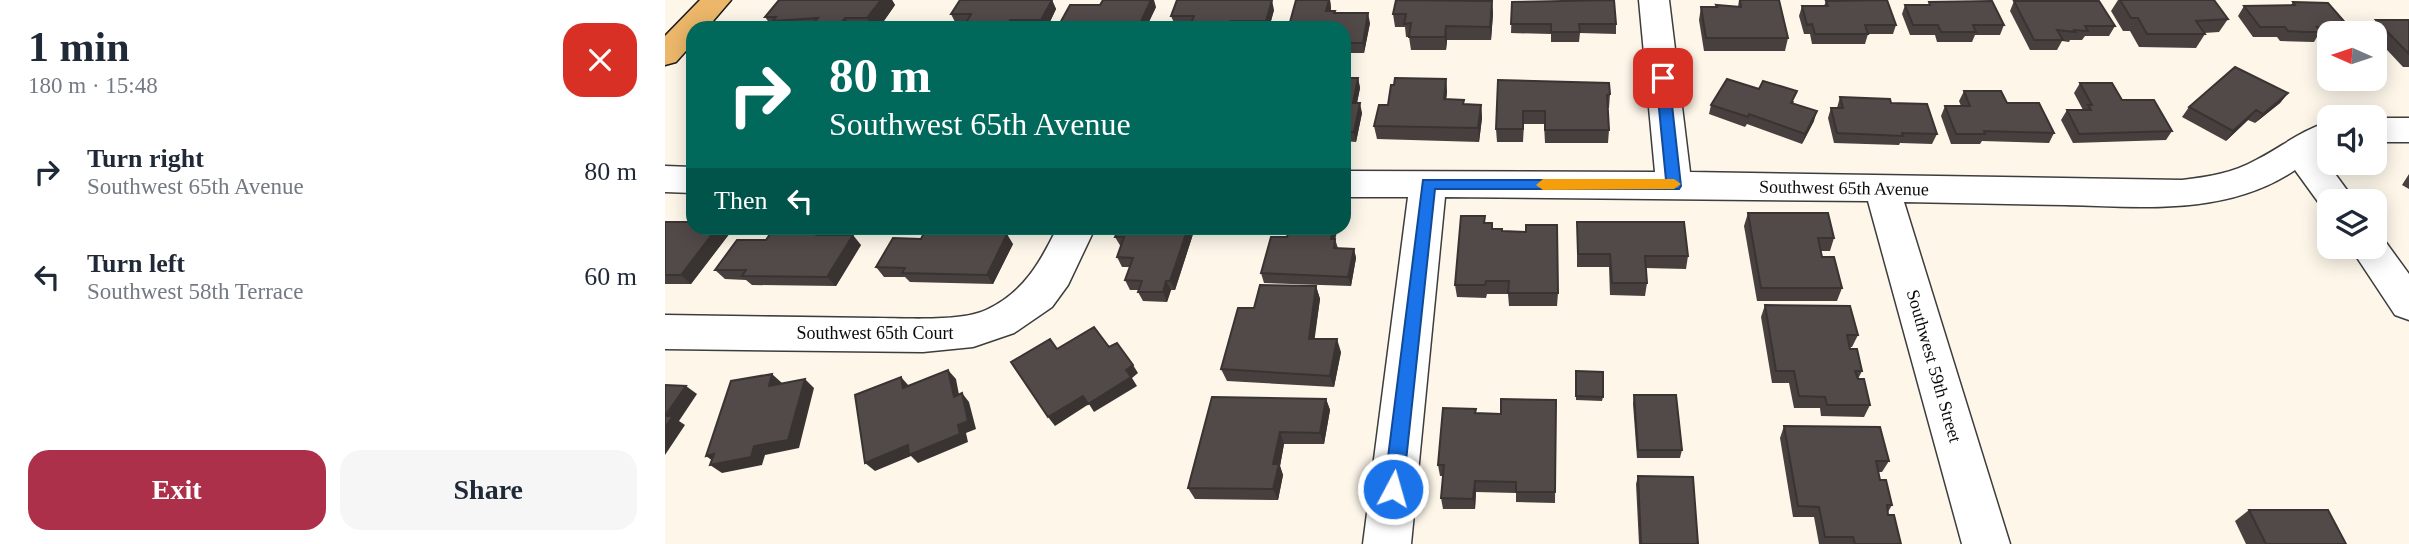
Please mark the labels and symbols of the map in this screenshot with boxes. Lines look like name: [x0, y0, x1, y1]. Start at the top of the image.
north arrow: [2317, 21, 2387, 91]
pin: [1633, 48, 1693, 108]
street label: Southwest 65th Avenue: [1759, 177, 1929, 199]
street label: Southwest 59th Street: [1903, 287, 1965, 445]
street label: Southwest 65th Court: [796, 323, 954, 343]
position arrow: [1356, 452, 1430, 526]

